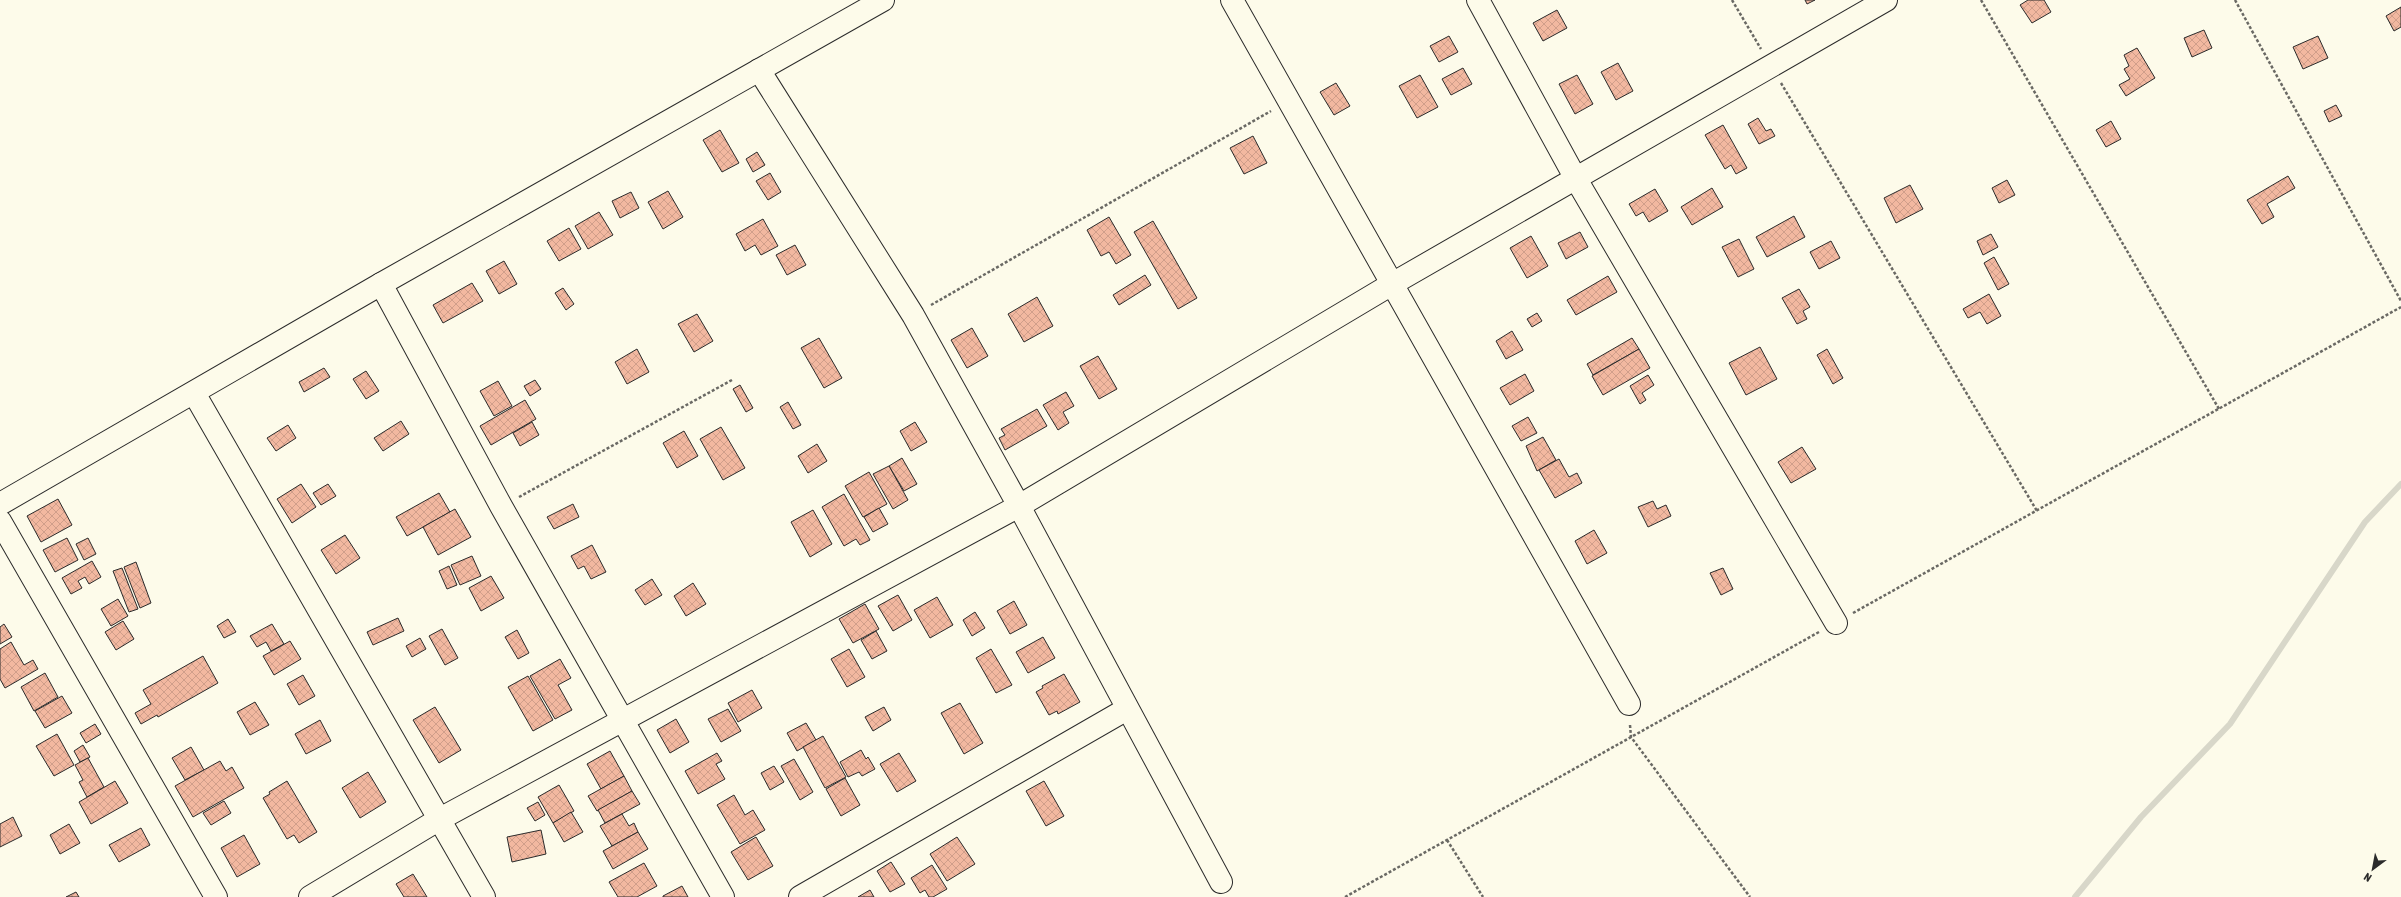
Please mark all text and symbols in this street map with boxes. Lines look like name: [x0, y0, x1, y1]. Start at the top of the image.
north arrow: [2353, 849, 2393, 889]
text: N: [2362, 871, 2374, 884]

